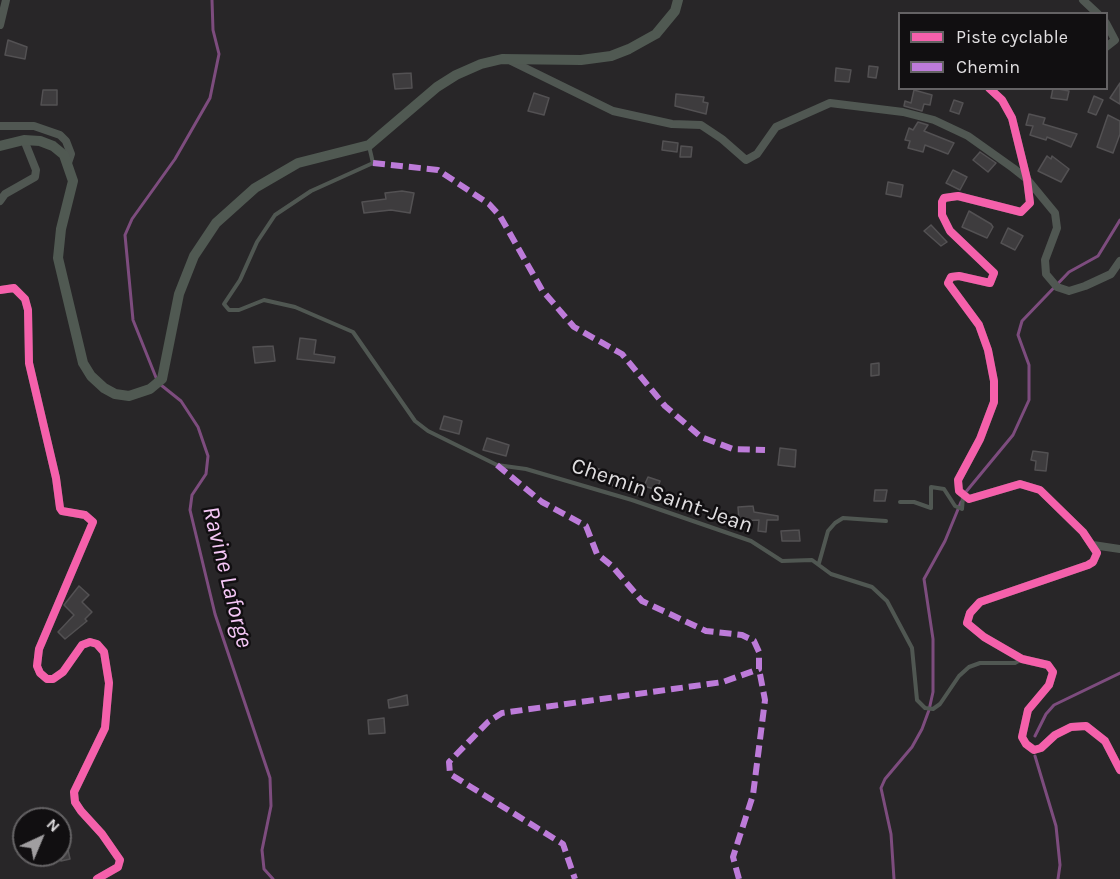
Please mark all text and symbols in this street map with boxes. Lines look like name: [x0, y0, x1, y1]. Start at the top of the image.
legend: [898, 12, 1108, 90]
text: Piste cyclable: [956, 26, 1068, 48]
text: Chemin: [956, 56, 1020, 78]
street label: Chemin Saint-Jean: [568, 453, 756, 539]
water label: Ravine Laforge: [196, 503, 258, 651]
north arrow: [12, 807, 72, 867]
text: N: [43, 814, 64, 836]

